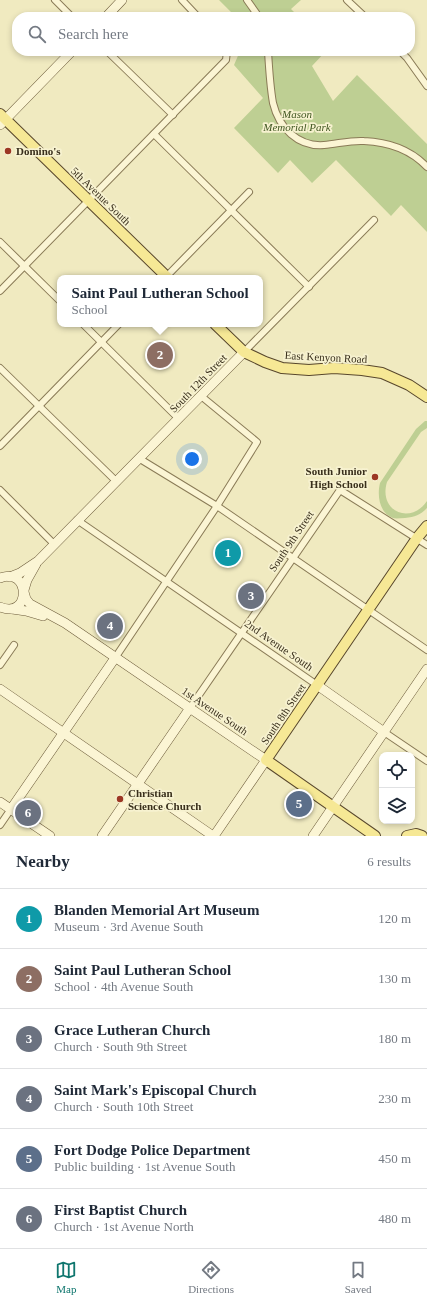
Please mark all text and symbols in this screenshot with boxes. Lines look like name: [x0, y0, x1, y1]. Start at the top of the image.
search box: [12, 12, 415, 56]
icon: search: [26, 23, 48, 45]
text: Search here: [58, 26, 128, 42]
park label: Mason Memorial Park: [262, 108, 332, 133]
place label: Domino's: [16, 145, 61, 157]
marker: Domino's: [3, 146, 13, 156]
street label: 5th Avenue South: [69, 165, 134, 228]
popup: [57, 275, 263, 327]
text: Saint Paul Lutheran School: [71, 285, 249, 301]
text: School: [71, 302, 108, 317]
pin: 2: [147, 340, 173, 370]
street label: East Kenyon Road: [285, 349, 368, 365]
street label: South 12th Street: [167, 351, 229, 415]
your location: [182, 449, 202, 469]
place label: South Junior High School: [306, 465, 367, 490]
marker: South Junior High School: [370, 472, 380, 482]
street label: South 9th Street: [266, 508, 316, 574]
pin: 1: [215, 538, 241, 568]
pin: 3: [238, 581, 264, 611]
pin: 4: [97, 611, 123, 641]
street label: 2nd Avenue South: [243, 617, 316, 673]
street label: South 8th Street: [258, 681, 308, 747]
street label: 1st Avenue South: [180, 685, 251, 738]
map controls: [379, 752, 415, 824]
button: locate: [379, 752, 415, 788]
place label: Christian Science Church: [128, 787, 201, 812]
button: layers: [379, 788, 415, 824]
pin: 5: [286, 789, 312, 819]
marker: Christian Science Church: [115, 794, 125, 804]
pin: 6: [15, 798, 41, 828]
text: Nearby: [16, 852, 70, 871]
text: 6 results: [367, 854, 411, 869]
text: Blanden Memorial Art Museum: [54, 902, 259, 918]
text: 1: [26, 911, 32, 926]
text: 120 m: [378, 911, 411, 926]
text: Museum · 3rd Avenue South: [54, 919, 203, 934]
text: Saint Paul Lutheran School: [54, 962, 231, 978]
text: 2: [26, 971, 32, 986]
text: 130 m: [378, 971, 411, 986]
text: School · 4th Avenue South: [54, 979, 193, 994]
text: Grace Lutheran Church: [54, 1022, 210, 1038]
text: 3: [26, 1031, 32, 1046]
text: 180 m: [378, 1031, 411, 1046]
text: Church · South 9th Street: [54, 1039, 187, 1054]
text: Saint Mark's Episcopal Church: [54, 1082, 257, 1098]
text: 4: [26, 1091, 32, 1106]
text: 230 m: [378, 1091, 411, 1106]
text: Church · South 10th Street: [54, 1099, 193, 1114]
text: Fort Dodge Police Department: [54, 1142, 250, 1158]
text: 5: [26, 1151, 32, 1166]
text: 450 m: [378, 1151, 411, 1166]
text: Public building · 1st Avenue South: [54, 1159, 235, 1174]
text: First Baptist Church: [54, 1202, 187, 1218]
text: 6: [26, 1211, 32, 1226]
text: 480 m: [378, 1211, 411, 1226]
text: Church · 1st Avenue North: [54, 1219, 194, 1234]
tab: Map: [55, 1259, 77, 1295]
tab: Directions: [188, 1259, 234, 1295]
tab: Saved: [345, 1259, 372, 1295]

